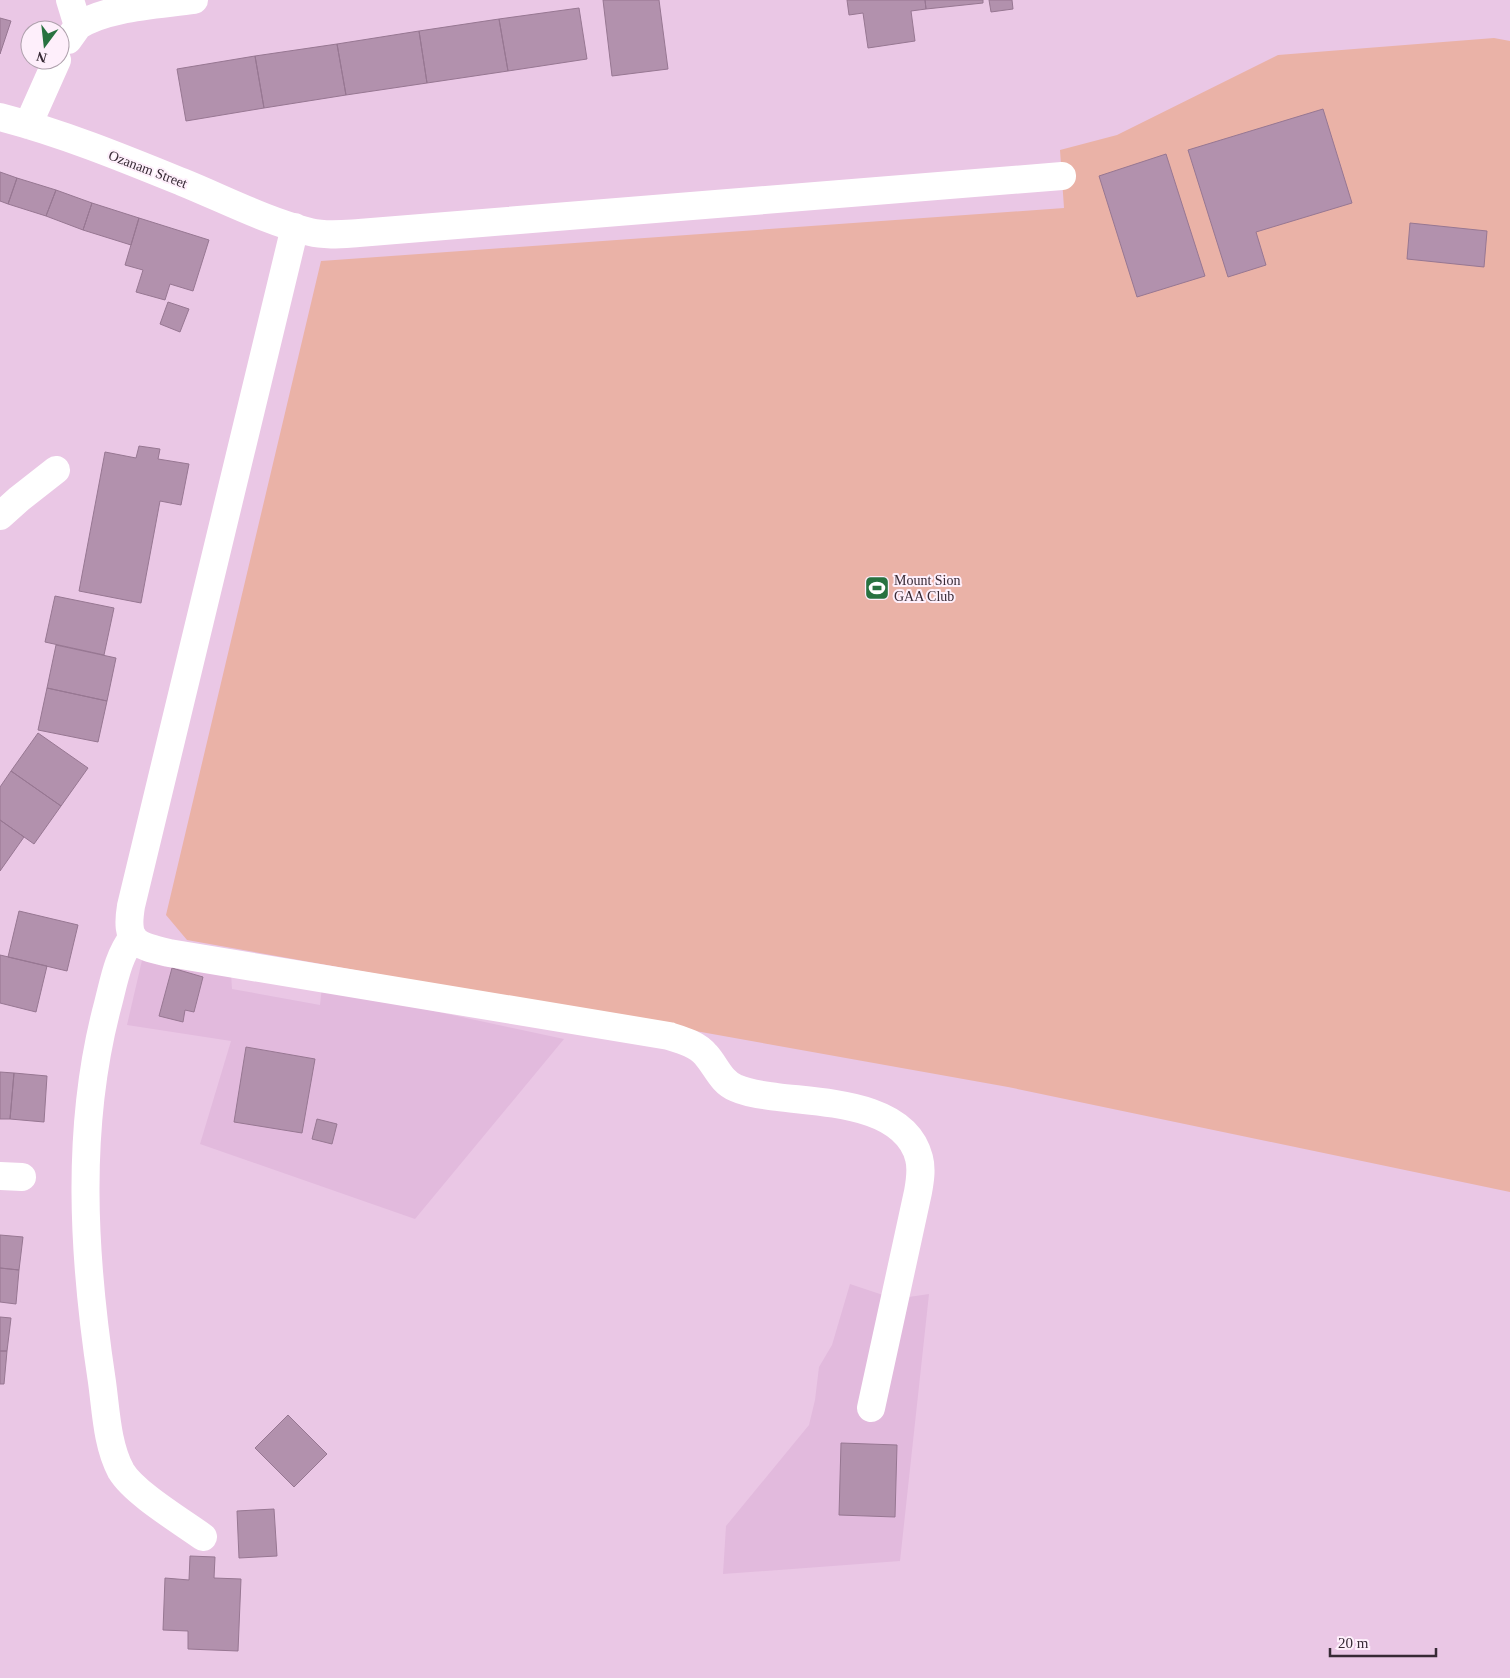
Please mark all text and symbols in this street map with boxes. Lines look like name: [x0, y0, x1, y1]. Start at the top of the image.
north arrow: [20, 20, 70, 70]
text: N: [35, 49, 49, 66]
street label: Ozanam Street: [106, 148, 189, 191]
place label: Mount Sion GAA Club: [894, 573, 961, 604]
sports icon: Mount Sion GAA Club: [864, 575, 890, 601]
scale bar: [1330, 1626, 1436, 1658]
text: 20 m: [1338, 1635, 1369, 1651]

